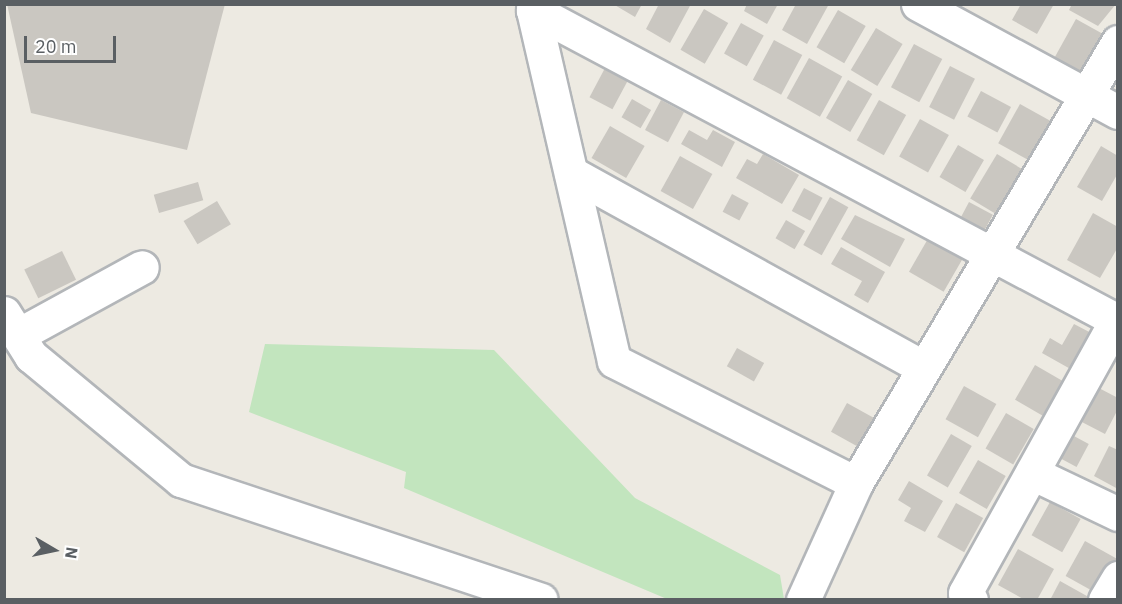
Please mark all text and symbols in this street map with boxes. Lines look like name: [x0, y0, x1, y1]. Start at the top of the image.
scale bar: [27, 24, 118, 62]
text: 20 m: [35, 35, 77, 58]
north arrow: [24, 520, 84, 580]
text: N: [61, 546, 83, 560]

